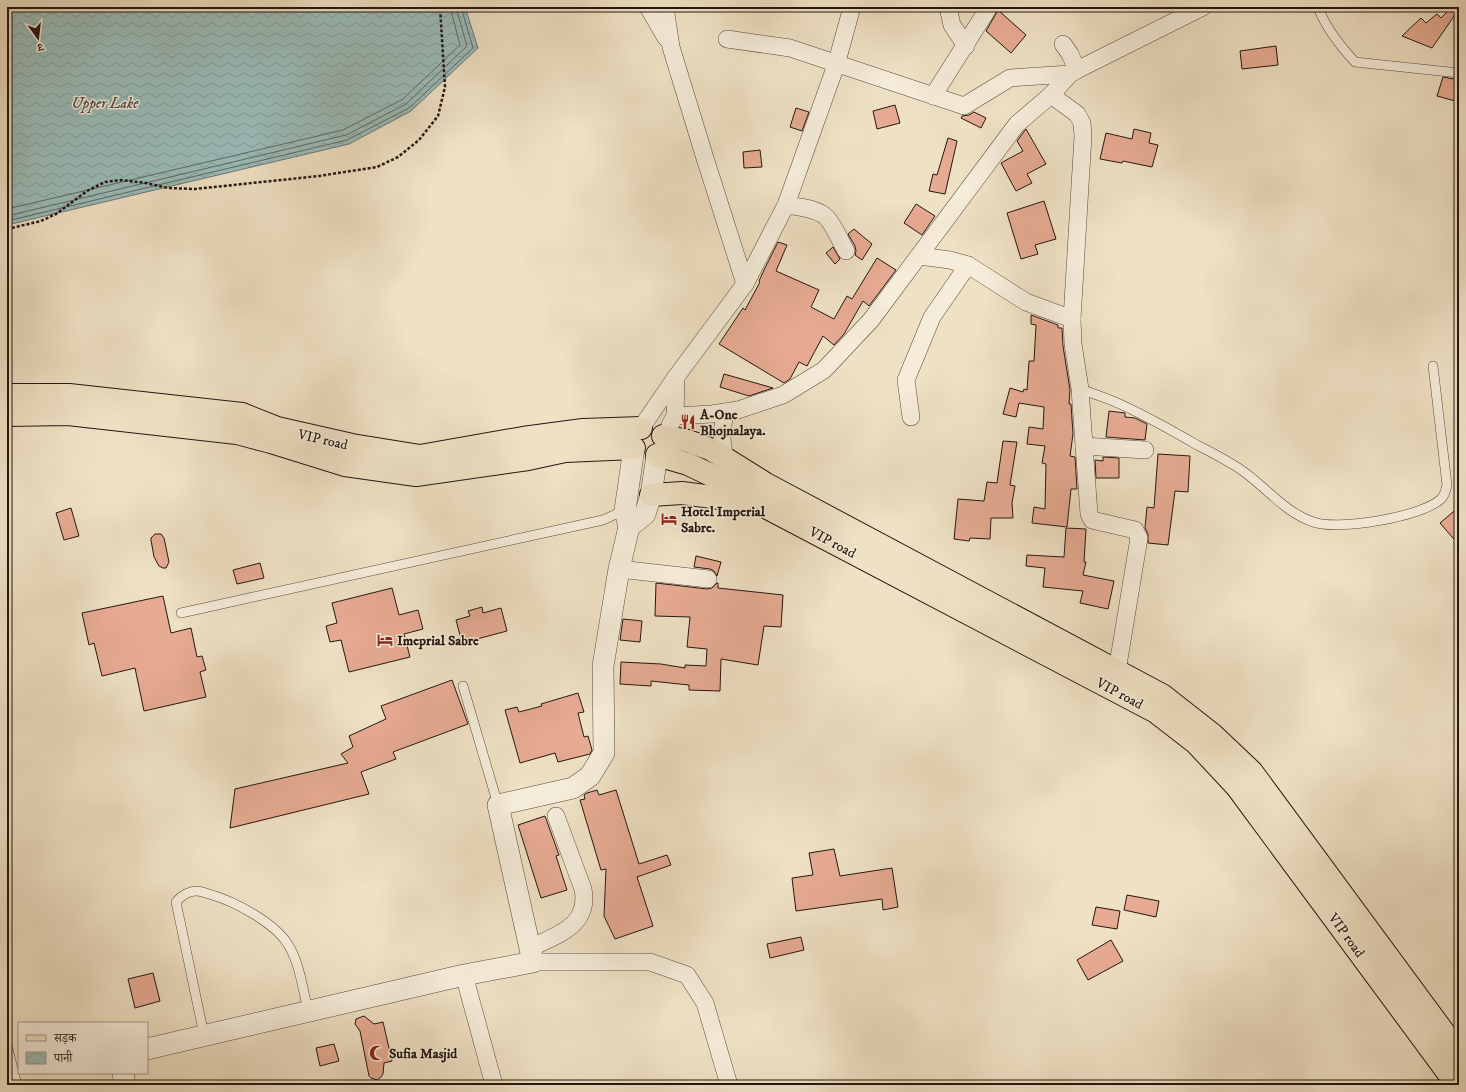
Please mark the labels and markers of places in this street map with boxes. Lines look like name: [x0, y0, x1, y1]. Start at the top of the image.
place label: A-One Bhojnalaya.: [699, 406, 766, 440]
restaurant icon: A-One Bhojnalaya.: [679, 413, 697, 431]
place label: Hotel Imperial Sabre.: [681, 503, 766, 537]
hotel icon: Hotel Imperial Sabre.: [660, 510, 678, 528]
hotel icon: Imeprial Sabre: [376, 631, 394, 649]
place label: Imeprial Sabre: [397, 632, 479, 650]
mosque icon: Sufia Masjid: [368, 1044, 386, 1062]
place label: Sufia Masjid: [389, 1045, 458, 1063]

